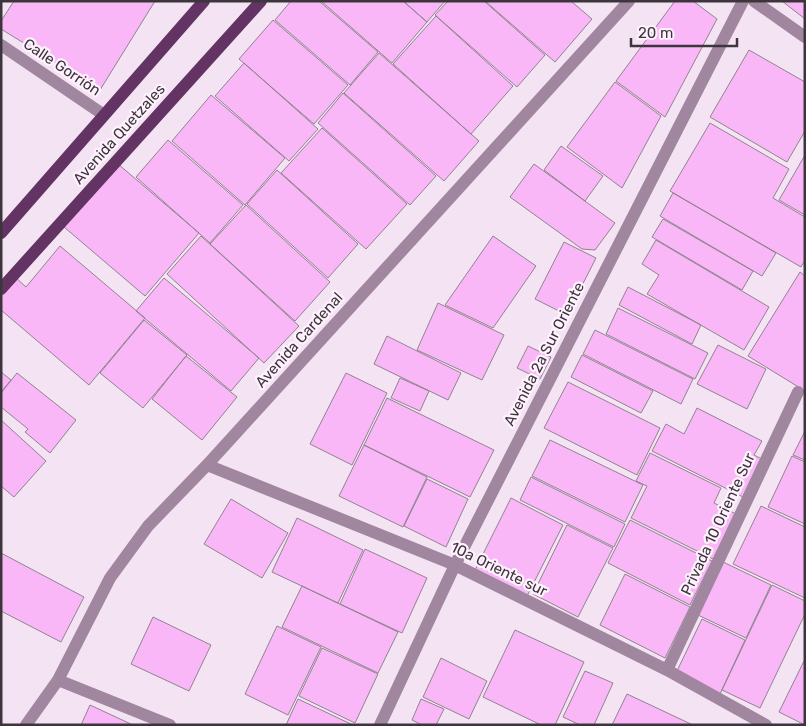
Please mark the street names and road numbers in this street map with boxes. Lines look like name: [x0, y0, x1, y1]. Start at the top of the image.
street label: Calle Gorrión: [20, 35, 104, 99]
street label: Avenida Quetzales: [69, 80, 169, 188]
street label: Avenida 2a Sur Oriente: [500, 279, 588, 429]
street label: Avenida Cardenal: [252, 289, 346, 391]
street label: Privada 10 Oriente Sur: [677, 450, 759, 598]
street label: 10a Oriente sur: [448, 538, 550, 600]

